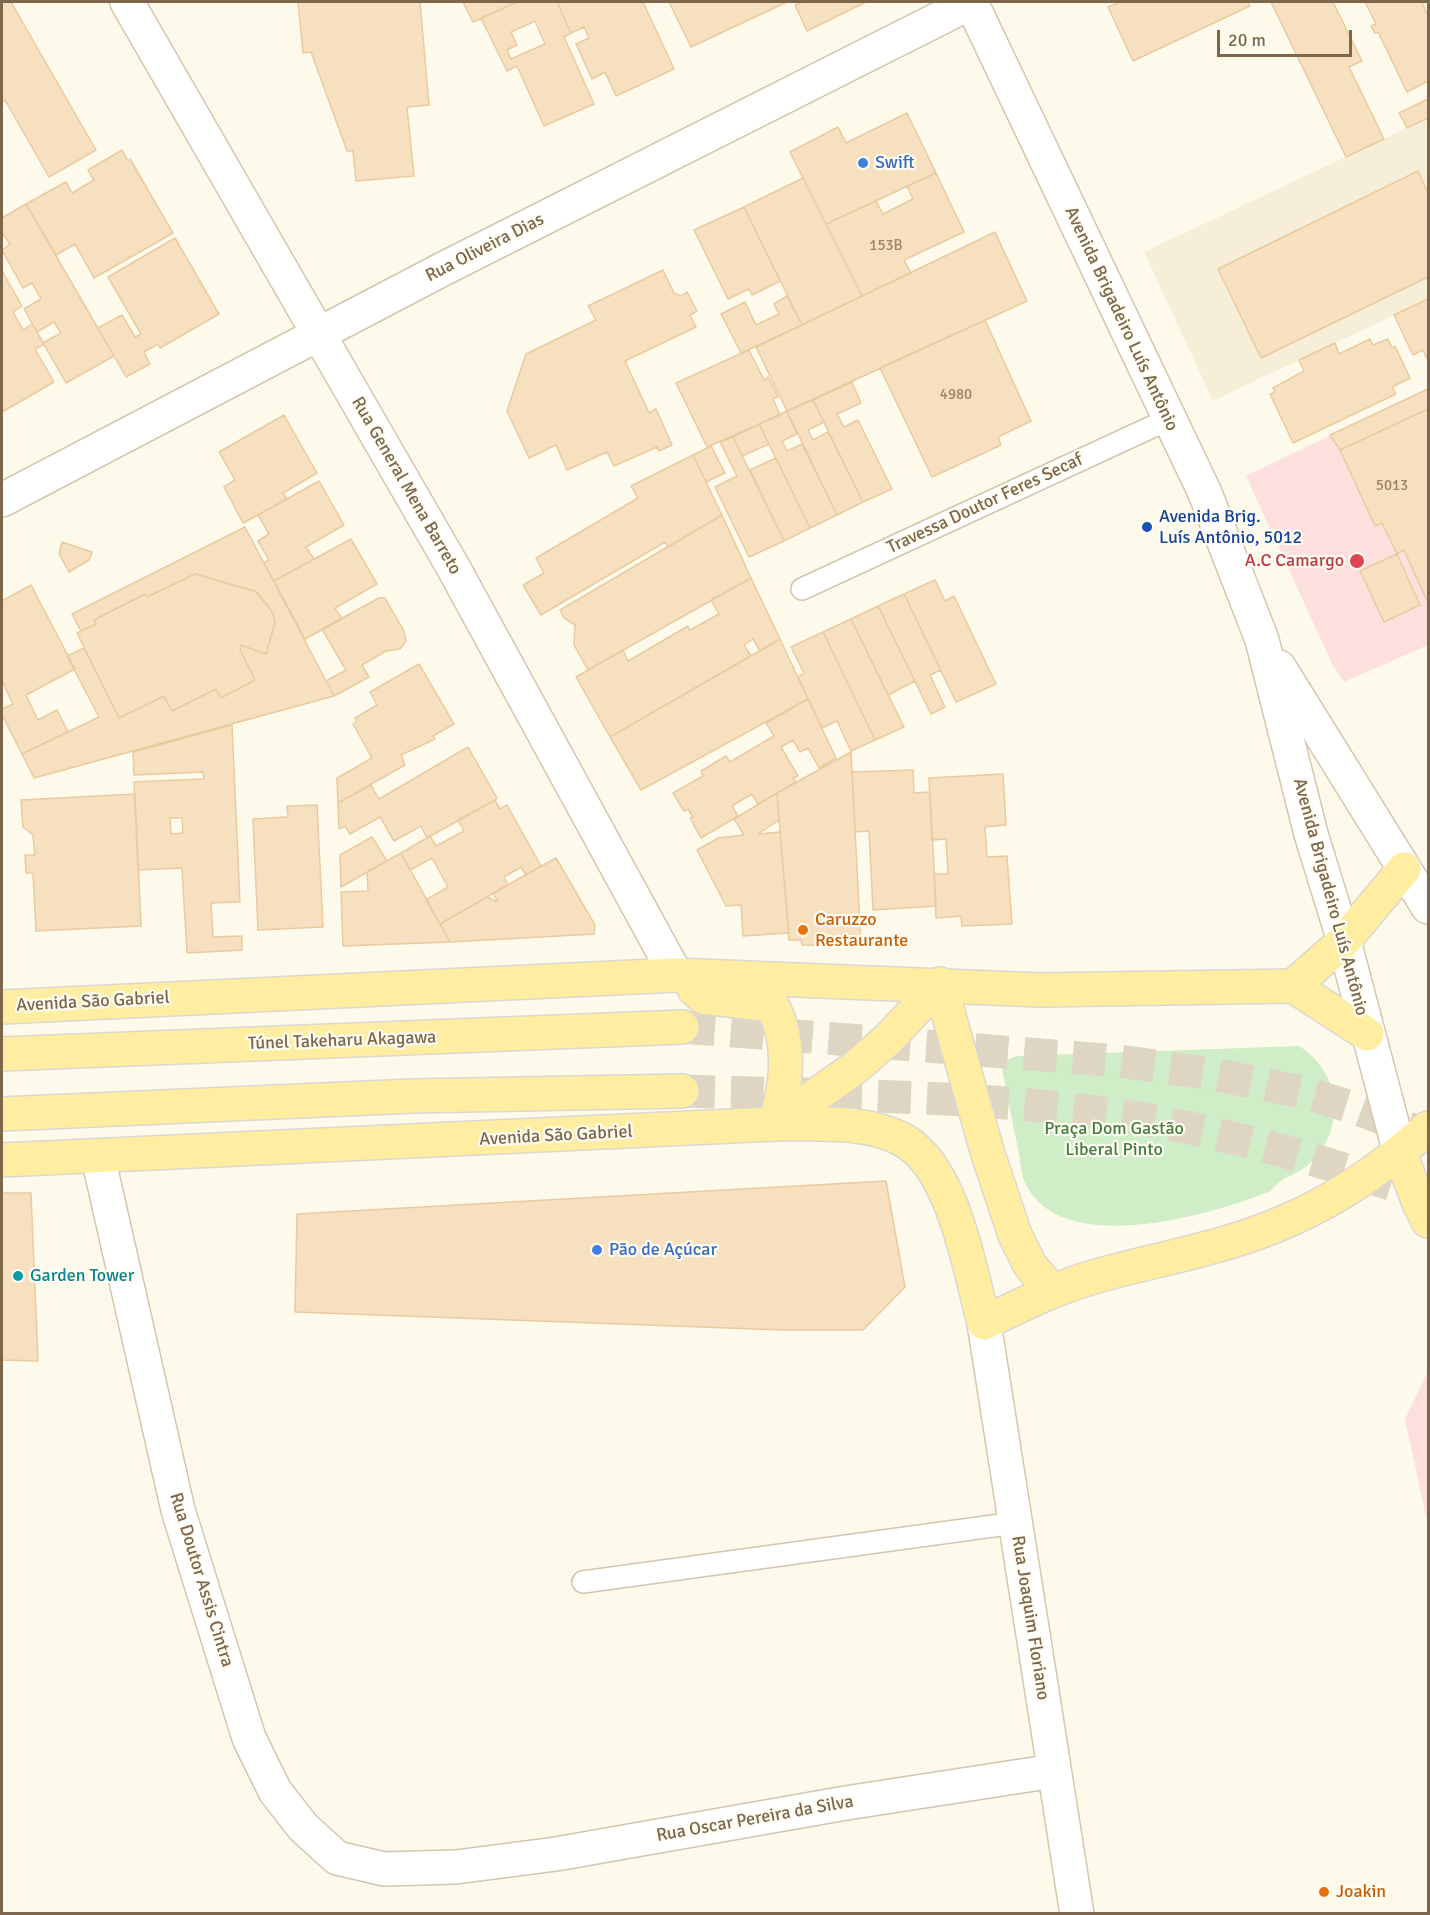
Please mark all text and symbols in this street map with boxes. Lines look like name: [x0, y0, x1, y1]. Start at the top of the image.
scale bar: [1220, 18, 1355, 56]
text: 20 m: [1228, 29, 1266, 51]
place label: Swift: [875, 152, 914, 174]
marker: Swift: [856, 156, 870, 170]
street label: Avenida Brigadeiro Luís Antônio: [1059, 203, 1183, 435]
street label: Rua Oliveira Dias: [422, 209, 548, 287]
house number: 153B: [869, 237, 903, 255]
house number: 4980: [940, 386, 972, 404]
street label: Rua General Mena Barreto: [346, 393, 466, 579]
street label: Travessa Doutor Feres Secaf: [884, 449, 1086, 559]
house number: 5013: [1376, 477, 1408, 495]
place label: Avenida Brig. Luís Antônio, 5012: [1159, 506, 1302, 548]
marker: Avenida Brig. Luís Antônio, 5012: [1140, 520, 1154, 534]
place label: A.C Camargo: [1245, 550, 1344, 572]
marker: A.C Camargo: [1348, 552, 1366, 570]
street label: Avenida Brigadeiro Luís Antônio: [1288, 776, 1372, 1018]
place label: Caruzzo Restaurante: [815, 909, 908, 952]
marker: Caruzzo Restaurante: [796, 923, 810, 937]
street label: Avenida São Gabriel: [16, 987, 170, 1017]
street label: Túnel Takeharu Akagawa: [247, 1027, 437, 1055]
park label: Praça Dom Gastão Liberal Pinto: [1044, 1118, 1184, 1160]
street label: Avenida São Gabriel: [479, 1121, 633, 1151]
place label: Pão de Açúcar: [609, 1239, 717, 1261]
marker: Pão de Açúcar: [590, 1243, 604, 1257]
place label: Garden Tower: [30, 1265, 134, 1287]
marker: Garden Tower: [11, 1269, 25, 1283]
street label: Rua Doutor Assis Cintra: [164, 1490, 238, 1670]
street label: Rua Joaquim Floriano: [1006, 1534, 1054, 1702]
street label: Rua Oscar Pereira da Silva: [655, 1791, 855, 1847]
place label: Joakin: [1336, 1881, 1386, 1903]
marker: Joakin: [1317, 1885, 1331, 1899]

